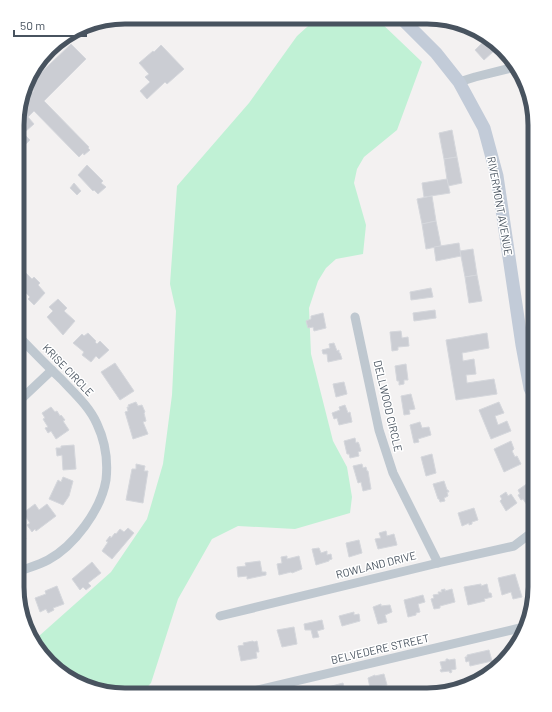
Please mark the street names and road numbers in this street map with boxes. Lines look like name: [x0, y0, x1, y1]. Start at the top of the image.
street label: RIVERMONT AVENUE: [485, 155, 516, 257]
street label: KRISE CIRCLE: [40, 341, 97, 399]
street label: DELLWOOD CIRCLE: [372, 359, 405, 453]
street label: ROWLAND DRIVE: [334, 548, 418, 581]
street label: BELVEDERE STREET: [330, 631, 430, 666]

